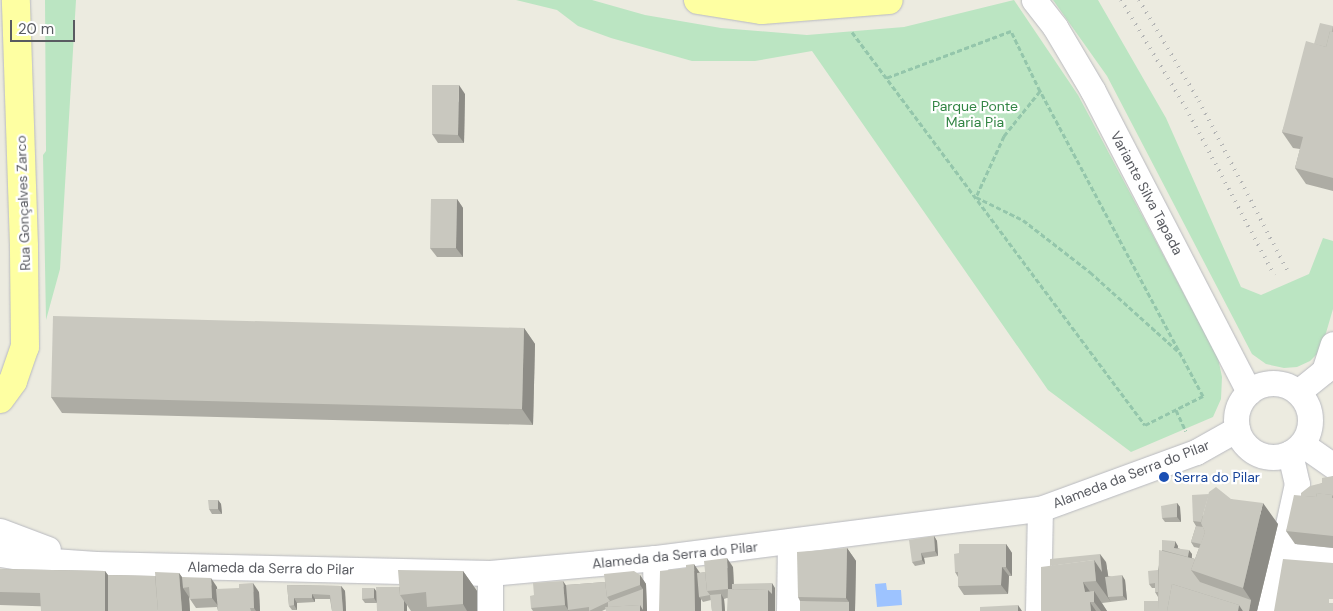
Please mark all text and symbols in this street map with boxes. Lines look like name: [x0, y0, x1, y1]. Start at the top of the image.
scale bar: [12, 10, 78, 42]
text: 20 m: [18, 19, 54, 39]
park label: Parque Ponte Maria Pia: [932, 98, 1018, 130]
street label: Variante Silva Tapada: [1107, 128, 1187, 258]
street label: Rua Gonçalves Zarco: [12, 135, 34, 271]
street label: Alameda da Serra do Pilar: [1050, 436, 1212, 512]
place label: Serra do Pilar: [1174, 469, 1260, 485]
marker: Serra do Pilar: [1158, 471, 1170, 483]
street label: Alameda da Serra do Pilar: [591, 538, 759, 572]
street label: Alameda da Serra do Pilar: [188, 558, 354, 578]

